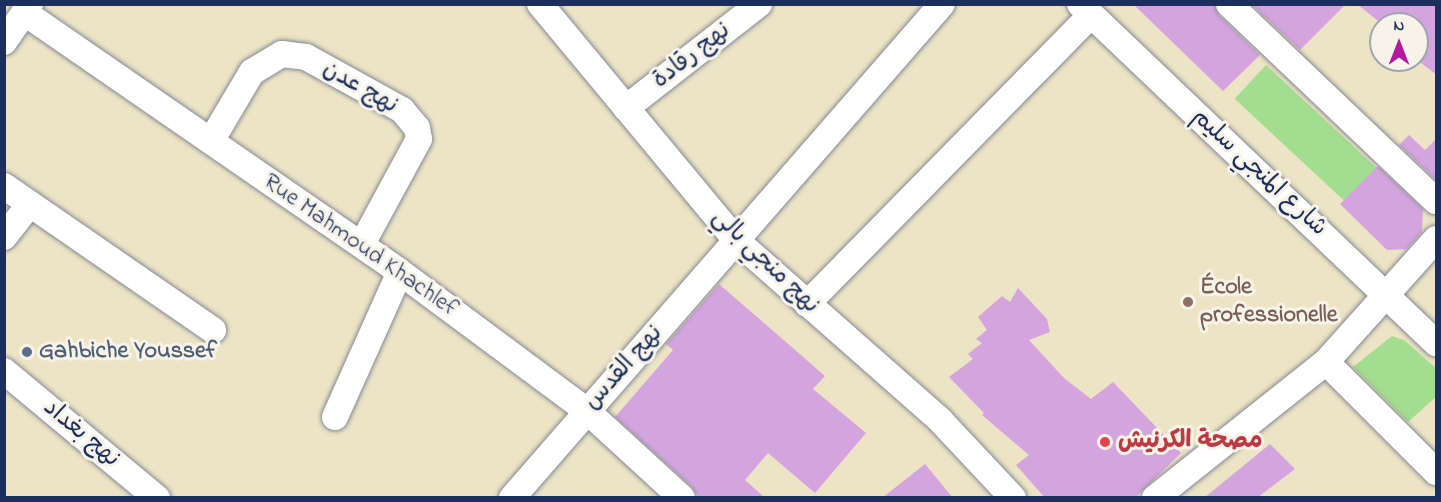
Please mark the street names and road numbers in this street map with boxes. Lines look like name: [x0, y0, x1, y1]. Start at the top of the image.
street label: نهج رقادة: [647, 17, 737, 95]
street label: نهج عدن: [317, 55, 403, 121]
street label: شارع المنجي سليم: [1185, 103, 1333, 243]
street label: Rue Mahmoud Khachlef: [257, 168, 463, 324]
street label: نهج منجي بالي: [705, 204, 825, 320]
street label: نهج القدس: [578, 320, 670, 416]
street label: نهج بغداد: [37, 394, 125, 474]

